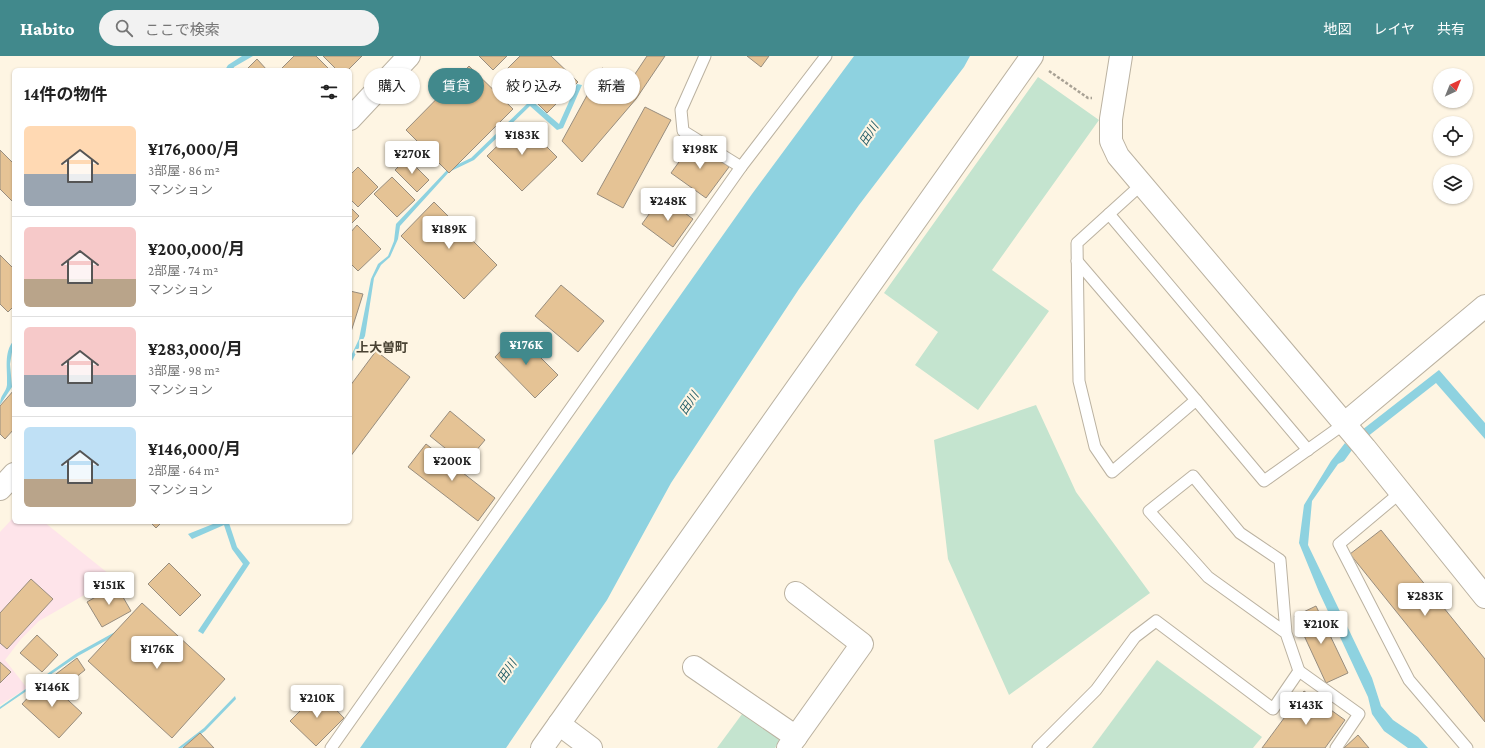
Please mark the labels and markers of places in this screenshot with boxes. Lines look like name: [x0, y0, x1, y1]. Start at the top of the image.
pin: ¥183K: [494, 122, 550, 156]
pin: ¥198K: [672, 136, 728, 170]
pin: ¥270K: [384, 141, 440, 175]
pin: ¥248K: [640, 188, 696, 222]
pin: ¥189K: [421, 216, 477, 250]
pin: ¥176K: [498, 332, 554, 366]
pin: ¥200K: [424, 448, 480, 482]
pin: ¥151K: [81, 572, 137, 606]
pin: ¥283K: [1397, 583, 1453, 617]
pin: ¥210K: [1293, 611, 1349, 645]
pin: ¥176K: [129, 636, 185, 670]
pin: ¥146K: [24, 674, 80, 708]
pin: ¥210K: [289, 685, 345, 719]
pin: ¥143K: [1278, 692, 1334, 726]

